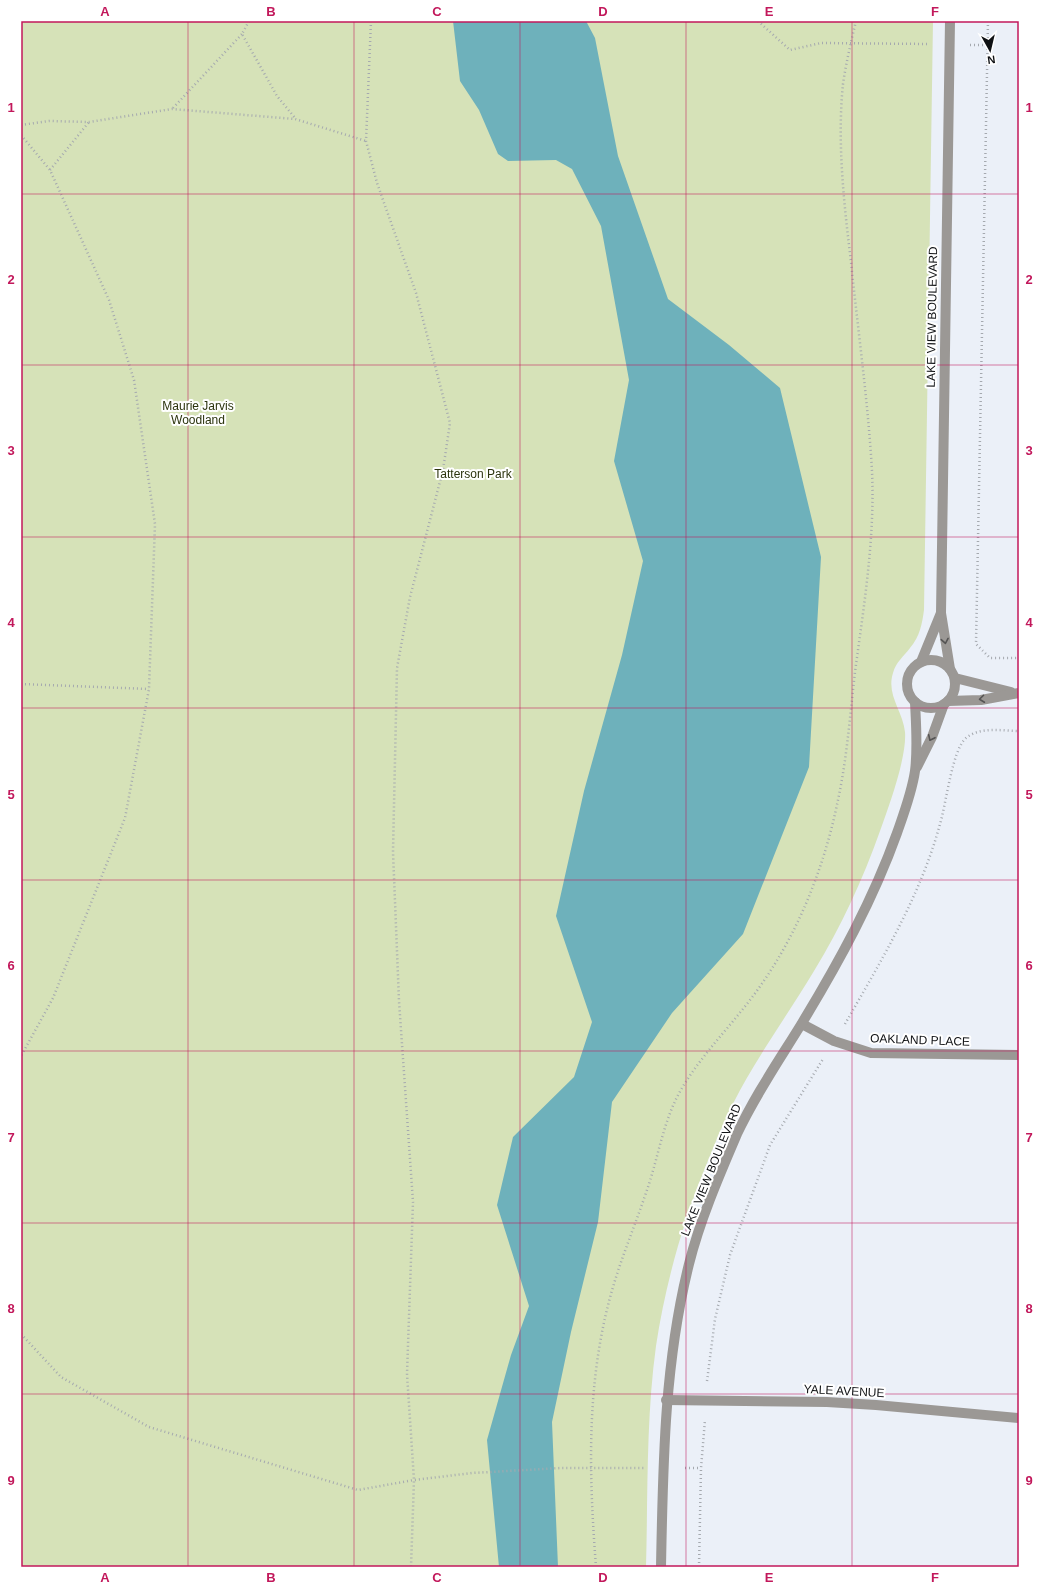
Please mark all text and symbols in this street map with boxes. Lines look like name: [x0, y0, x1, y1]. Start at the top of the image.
text: A: [100, 4, 110, 19]
text: B: [266, 4, 276, 19]
text: C: [432, 4, 442, 19]
text: D: [598, 4, 608, 19]
text: E: [765, 4, 774, 19]
text: F: [931, 4, 939, 19]
north arrow: [970, 30, 1010, 70]
text: N: [987, 53, 996, 66]
text: 1: [7, 100, 15, 115]
text: 1: [1025, 100, 1033, 115]
street label: LAKE VIEW BOULEVARD: [924, 246, 940, 388]
text: 2: [7, 272, 15, 287]
text: 2: [1025, 272, 1033, 287]
park label: Maurie Jarvis Woodland: [162, 399, 234, 427]
text: 3: [7, 443, 15, 458]
text: 3: [1025, 443, 1033, 458]
park label: Tatterson Park: [434, 467, 513, 481]
text: 4: [7, 615, 15, 630]
text: 4: [1025, 615, 1033, 630]
one-way arrow: [941, 638, 949, 644]
one-way arrow: [979, 694, 985, 703]
one-way arrow: [928, 734, 936, 742]
text: 5: [7, 787, 15, 802]
text: 5: [1025, 787, 1033, 802]
text: 6: [7, 958, 15, 973]
text: 6: [1025, 958, 1033, 973]
street label: OAKLAND PLACE: [870, 1031, 970, 1049]
street label: LAKE VIEW BOULEVARD: [678, 1102, 744, 1238]
text: 7: [7, 1130, 15, 1145]
text: 7: [1025, 1130, 1033, 1145]
text: 8: [7, 1301, 15, 1316]
text: 8: [1025, 1301, 1033, 1316]
street label: YALE AVENUE: [803, 1382, 885, 1400]
text: 9: [7, 1473, 15, 1488]
text: 9: [1025, 1473, 1033, 1488]
text: A: [100, 1570, 110, 1585]
text: B: [266, 1570, 276, 1585]
text: C: [432, 1570, 442, 1585]
text: D: [598, 1570, 608, 1585]
text: E: [765, 1570, 774, 1585]
text: F: [931, 1570, 939, 1585]

